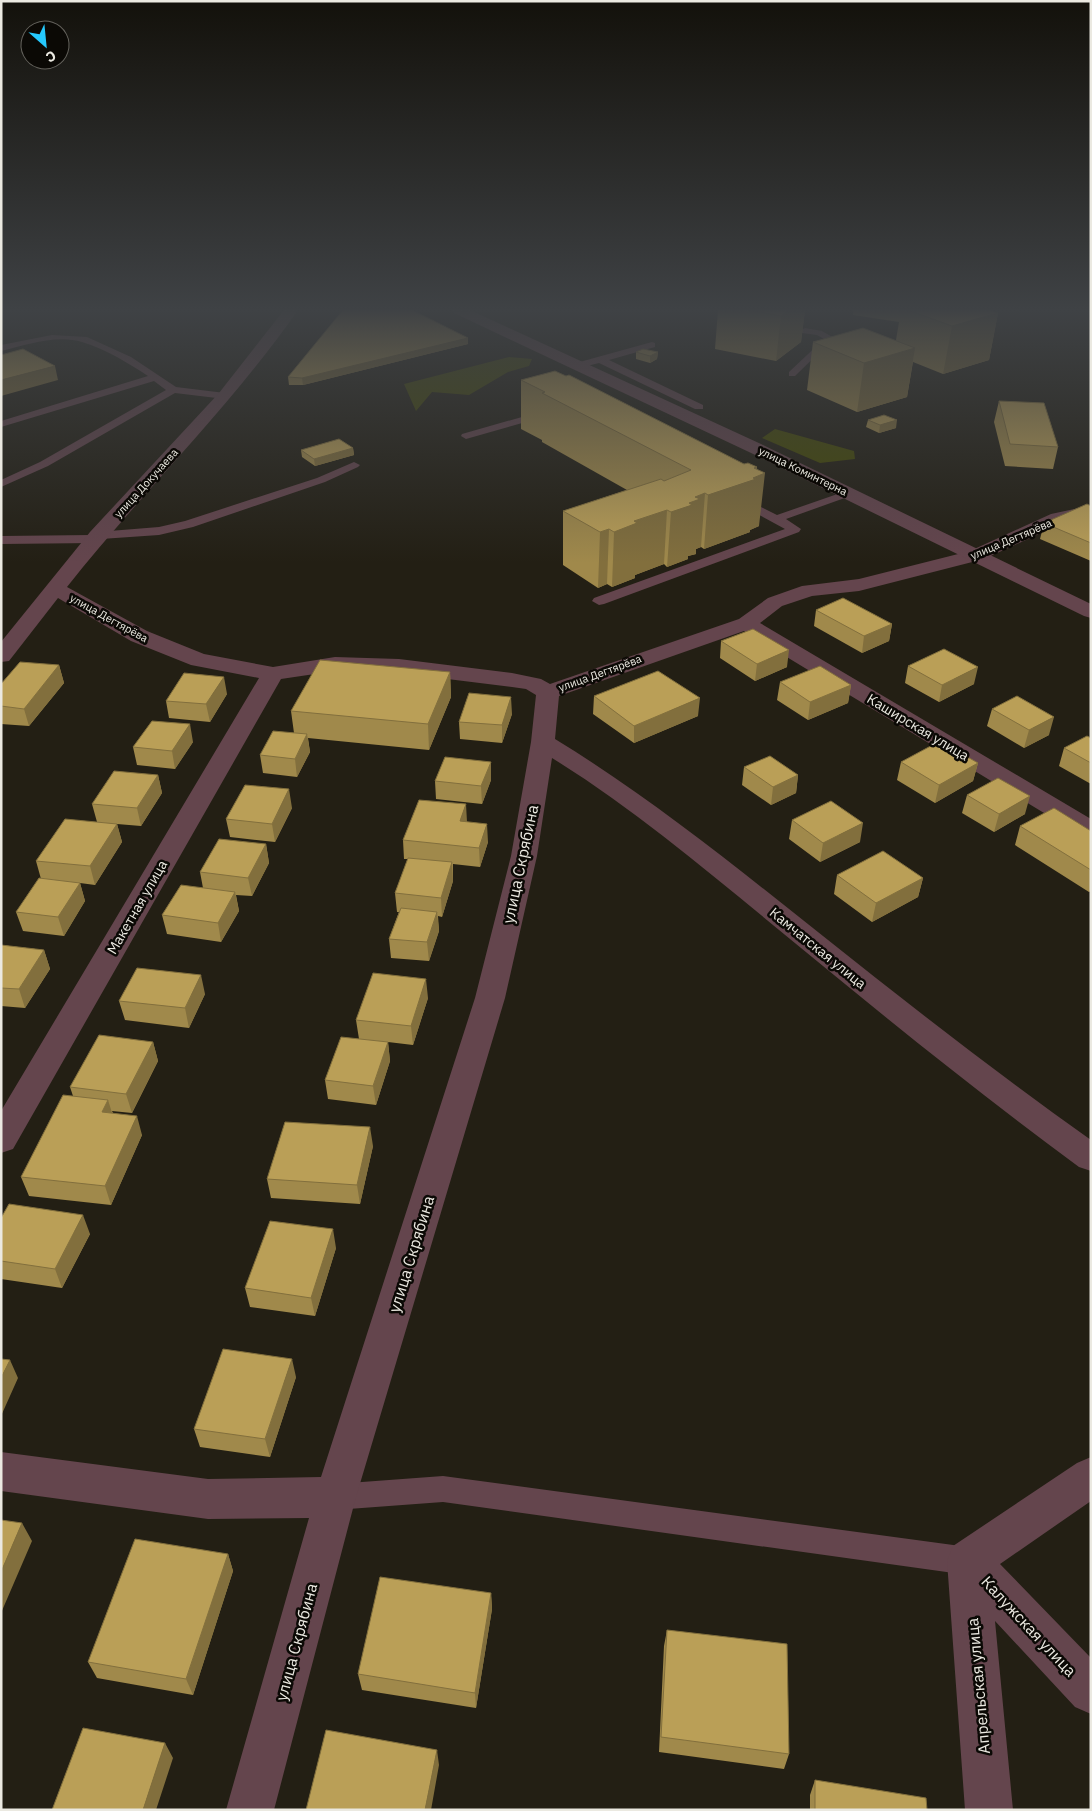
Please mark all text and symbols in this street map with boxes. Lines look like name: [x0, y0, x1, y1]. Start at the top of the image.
north arrow: [20, 20, 70, 70]
text: С: [43, 46, 59, 67]
street label: улица Коминтерна: [757, 444, 850, 499]
street label: улица Докучаева: [111, 445, 181, 521]
street label: улица Дегтярёва: [968, 515, 1054, 562]
street label: улица Дегтярёва: [67, 591, 151, 645]
street label: улица Дегтярёва: [557, 651, 644, 695]
street label: Каширская улица: [864, 689, 973, 765]
street label: улица Скрябина: [498, 802, 542, 925]
street label: Макетная улица: [103, 856, 171, 957]
street label: Камчатская улица: [766, 903, 870, 993]
street label: улица Скрябина: [384, 1193, 438, 1315]
street label: Калужская улица: [977, 1572, 1081, 1681]
street label: улица Скрябина: [271, 1581, 321, 1703]
street label: Апрельская улица: [962, 1617, 994, 1755]

